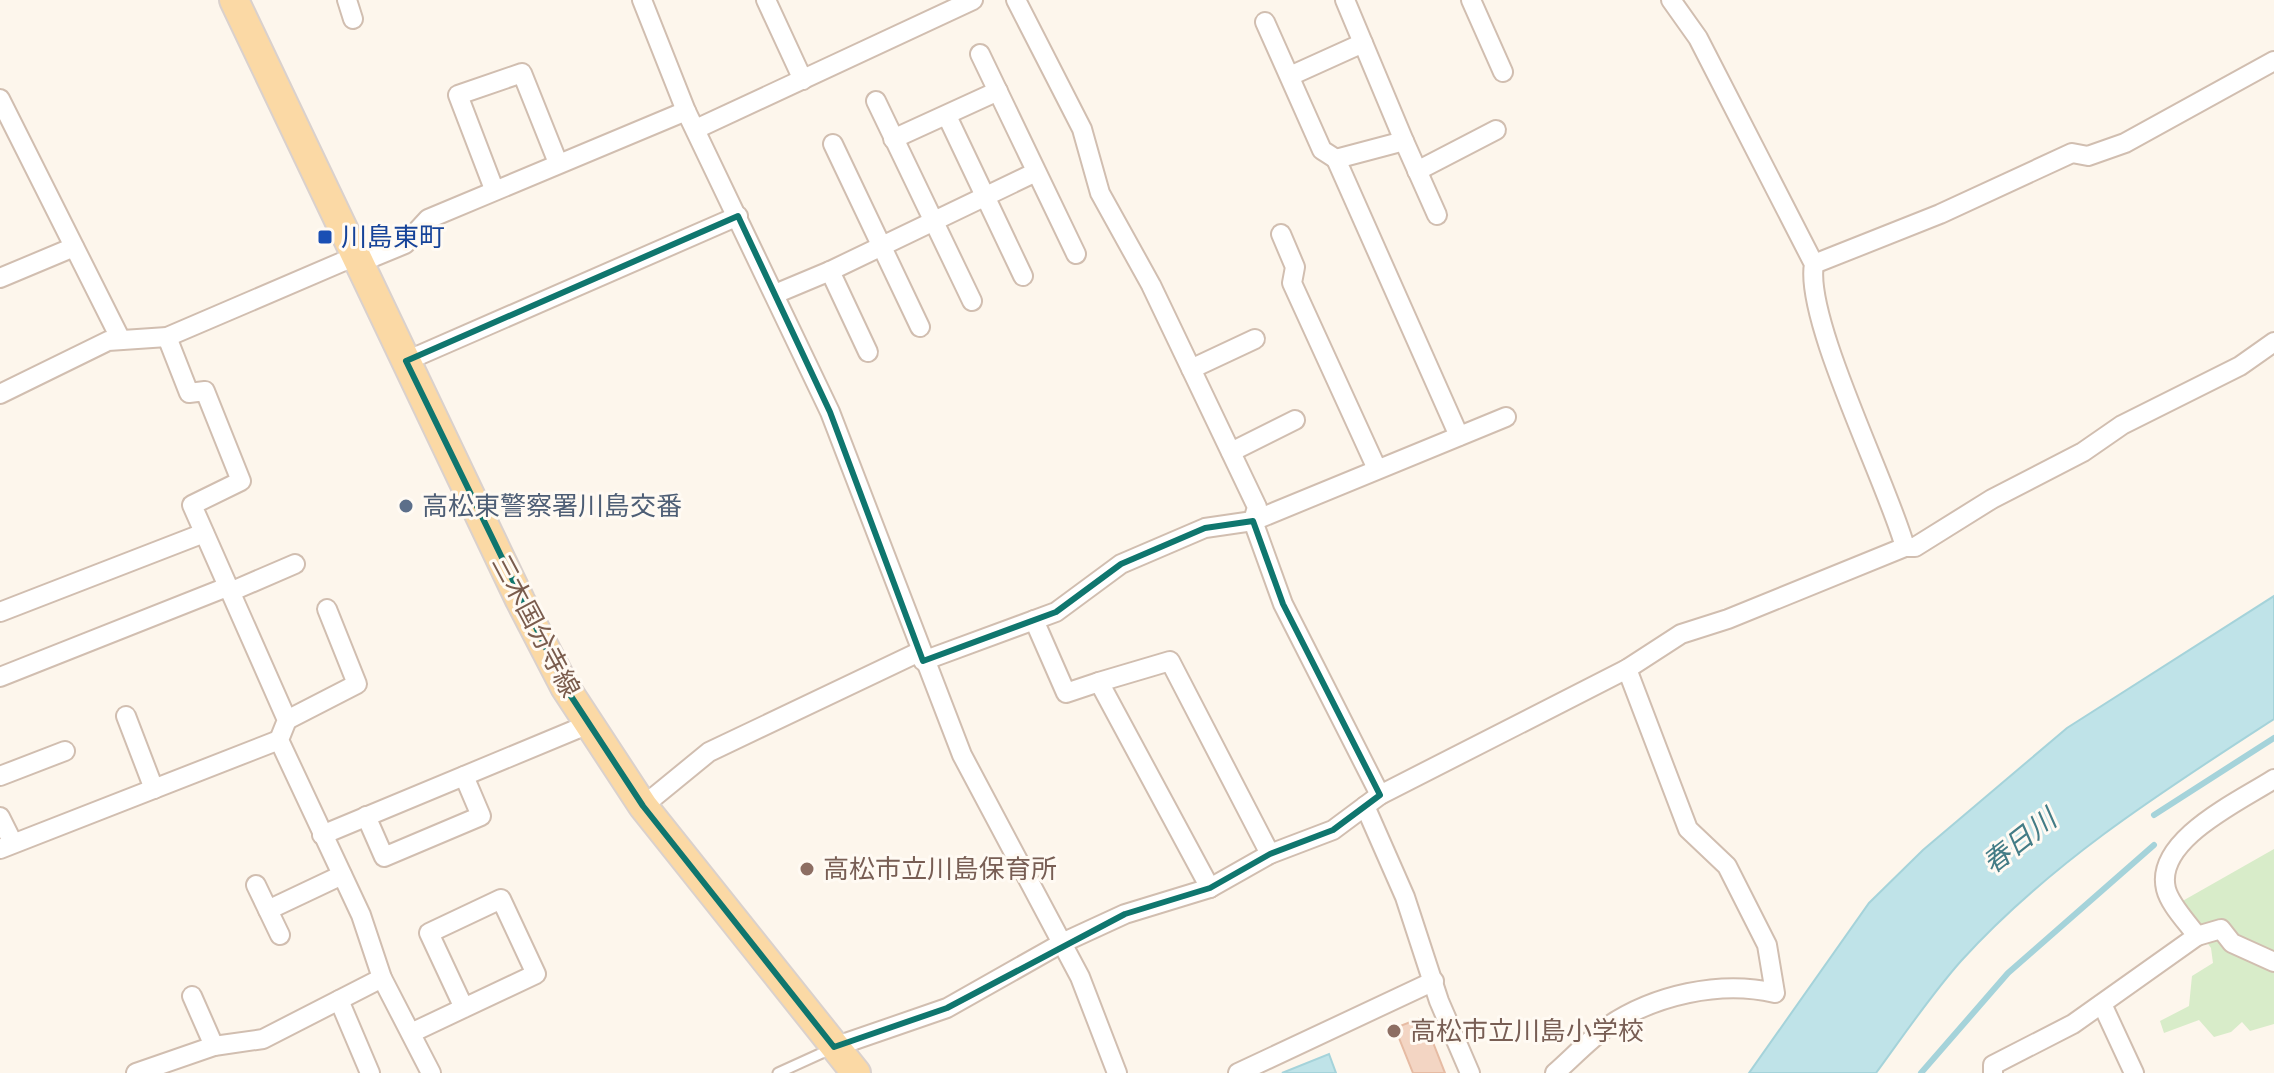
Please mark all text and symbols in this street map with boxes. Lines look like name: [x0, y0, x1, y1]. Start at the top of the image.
place label: 川島東町: [341, 220, 445, 254]
marker: 川島東町: [316, 228, 334, 246]
place label: 高松東警察署川島交番: [422, 489, 682, 523]
marker: 高松東警察署川島交番: [397, 497, 415, 515]
street label: 三木国分寺線: [484, 549, 588, 703]
water label: 春日川: [1975, 799, 2066, 881]
place label: 高松市立川島保育所: [823, 852, 1057, 886]
marker: 高松市立川島保育所: [798, 860, 816, 878]
place label: 高松市立川島小学校: [1410, 1014, 1644, 1048]
marker: 高松市立川島小学校: [1385, 1022, 1403, 1040]

